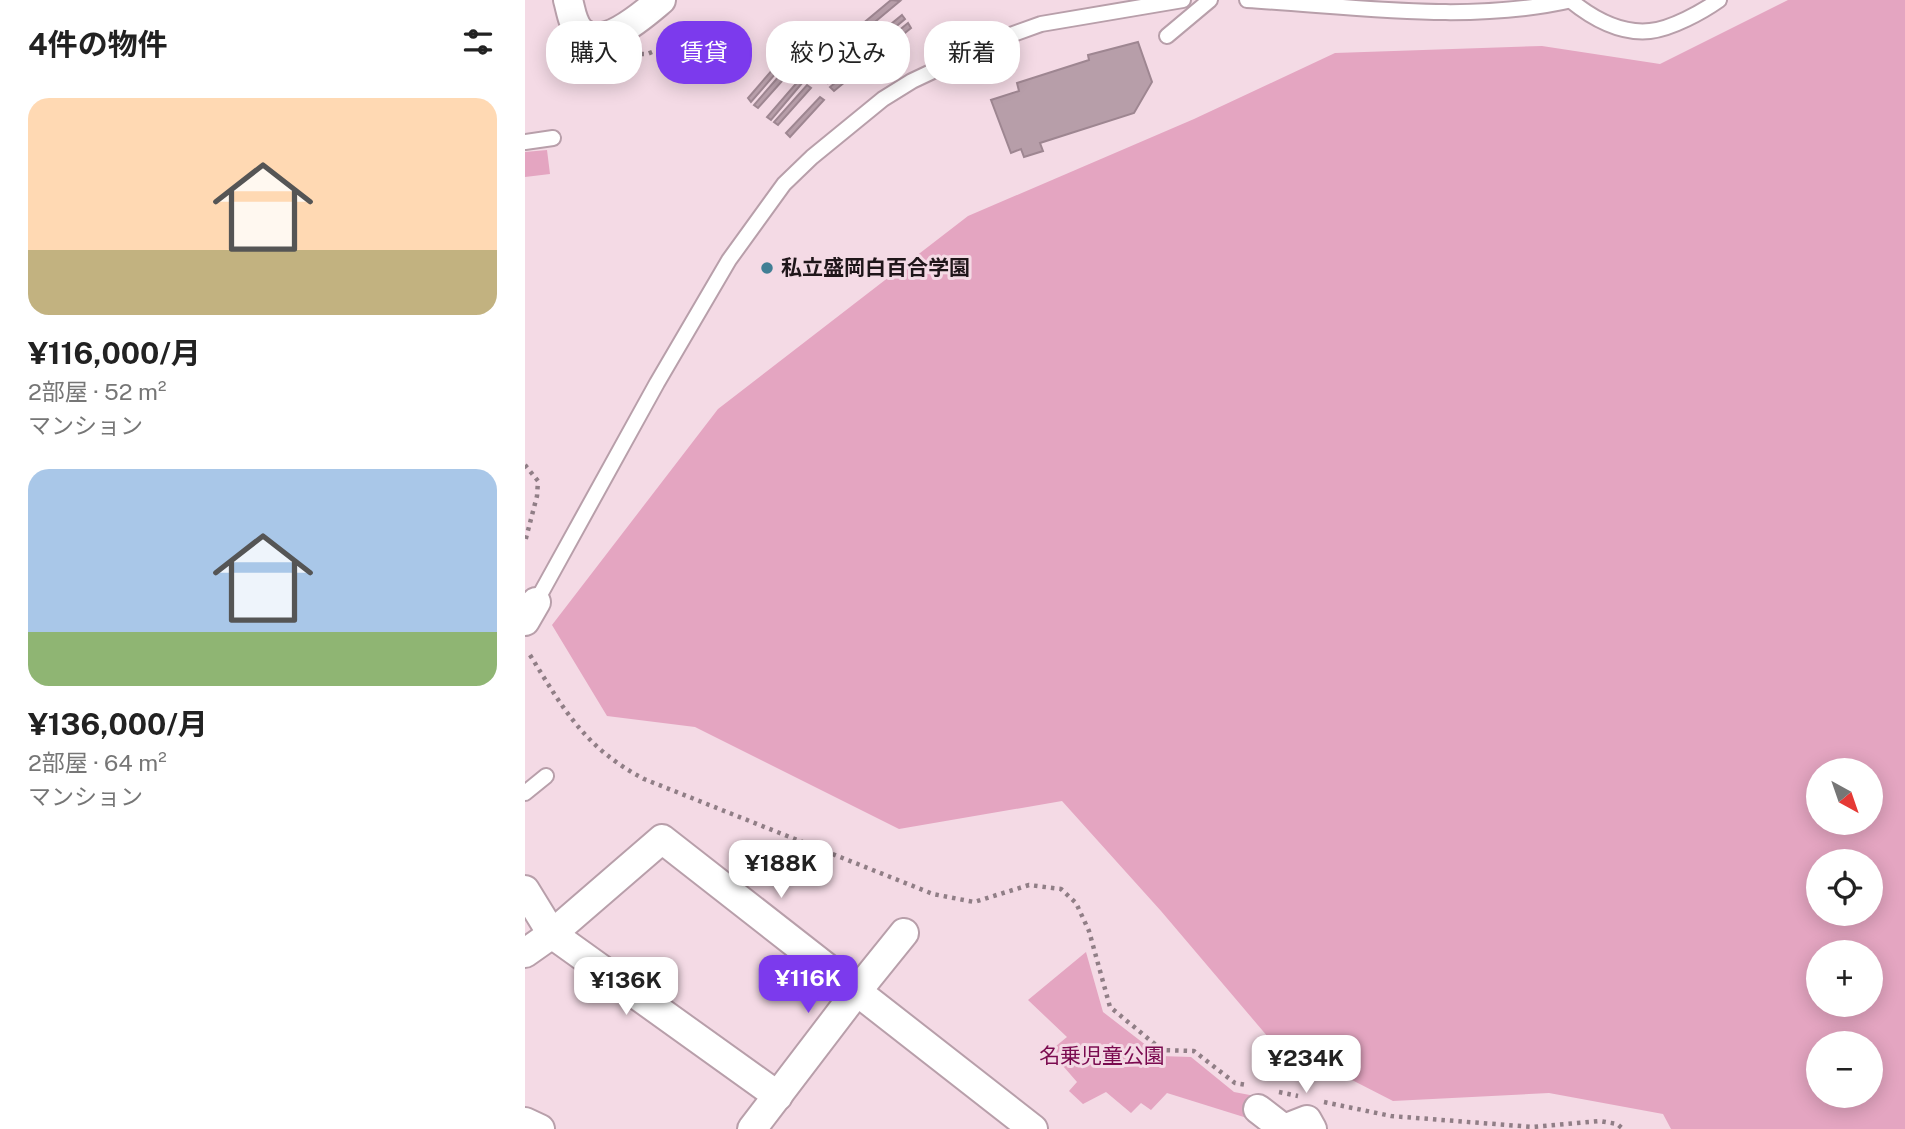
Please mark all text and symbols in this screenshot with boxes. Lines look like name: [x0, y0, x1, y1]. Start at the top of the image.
chip: 購入: [546, 21, 642, 84]
chip: 賃貸: [656, 21, 752, 84]
chip: 絞り込み: [766, 21, 910, 84]
chip: 新着: [924, 21, 1020, 84]
icon: filters: [459, 23, 497, 61]
text: 4件の物件: [28, 26, 168, 62]
icon: home: [200, 144, 326, 270]
place label: 私立盛岡白百合学園: [781, 255, 970, 280]
marker: 私立盛岡白百合学園: [759, 260, 775, 276]
text: ¥116,000/月: [28, 335, 201, 371]
text: 2部屋 · 52 m²: [28, 378, 166, 405]
text: マンション: [28, 412, 143, 439]
icon: home: [200, 515, 326, 641]
text: ¥136,000/月: [28, 706, 208, 742]
text: 2部屋 · 64 m²: [28, 749, 167, 776]
north arrow: [1806, 758, 1883, 835]
map controls: [1806, 758, 1883, 1108]
text: マンション: [28, 783, 143, 810]
pin: ¥188K: [732, 841, 830, 900]
text: ¥188K: [745, 849, 817, 876]
button: locate: [1806, 849, 1883, 926]
button: +: [1806, 940, 1883, 1017]
pin: ¥116K: [759, 956, 857, 1015]
pin: ¥136K: [577, 958, 675, 1017]
text: ¥116K: [775, 964, 841, 991]
text: ¥136K: [590, 966, 662, 993]
button: −: [1806, 1031, 1883, 1108]
pin: ¥234K: [1257, 1036, 1355, 1095]
park label: 名乗児童公園: [1039, 1043, 1165, 1068]
text: ¥234K: [1268, 1044, 1344, 1071]

